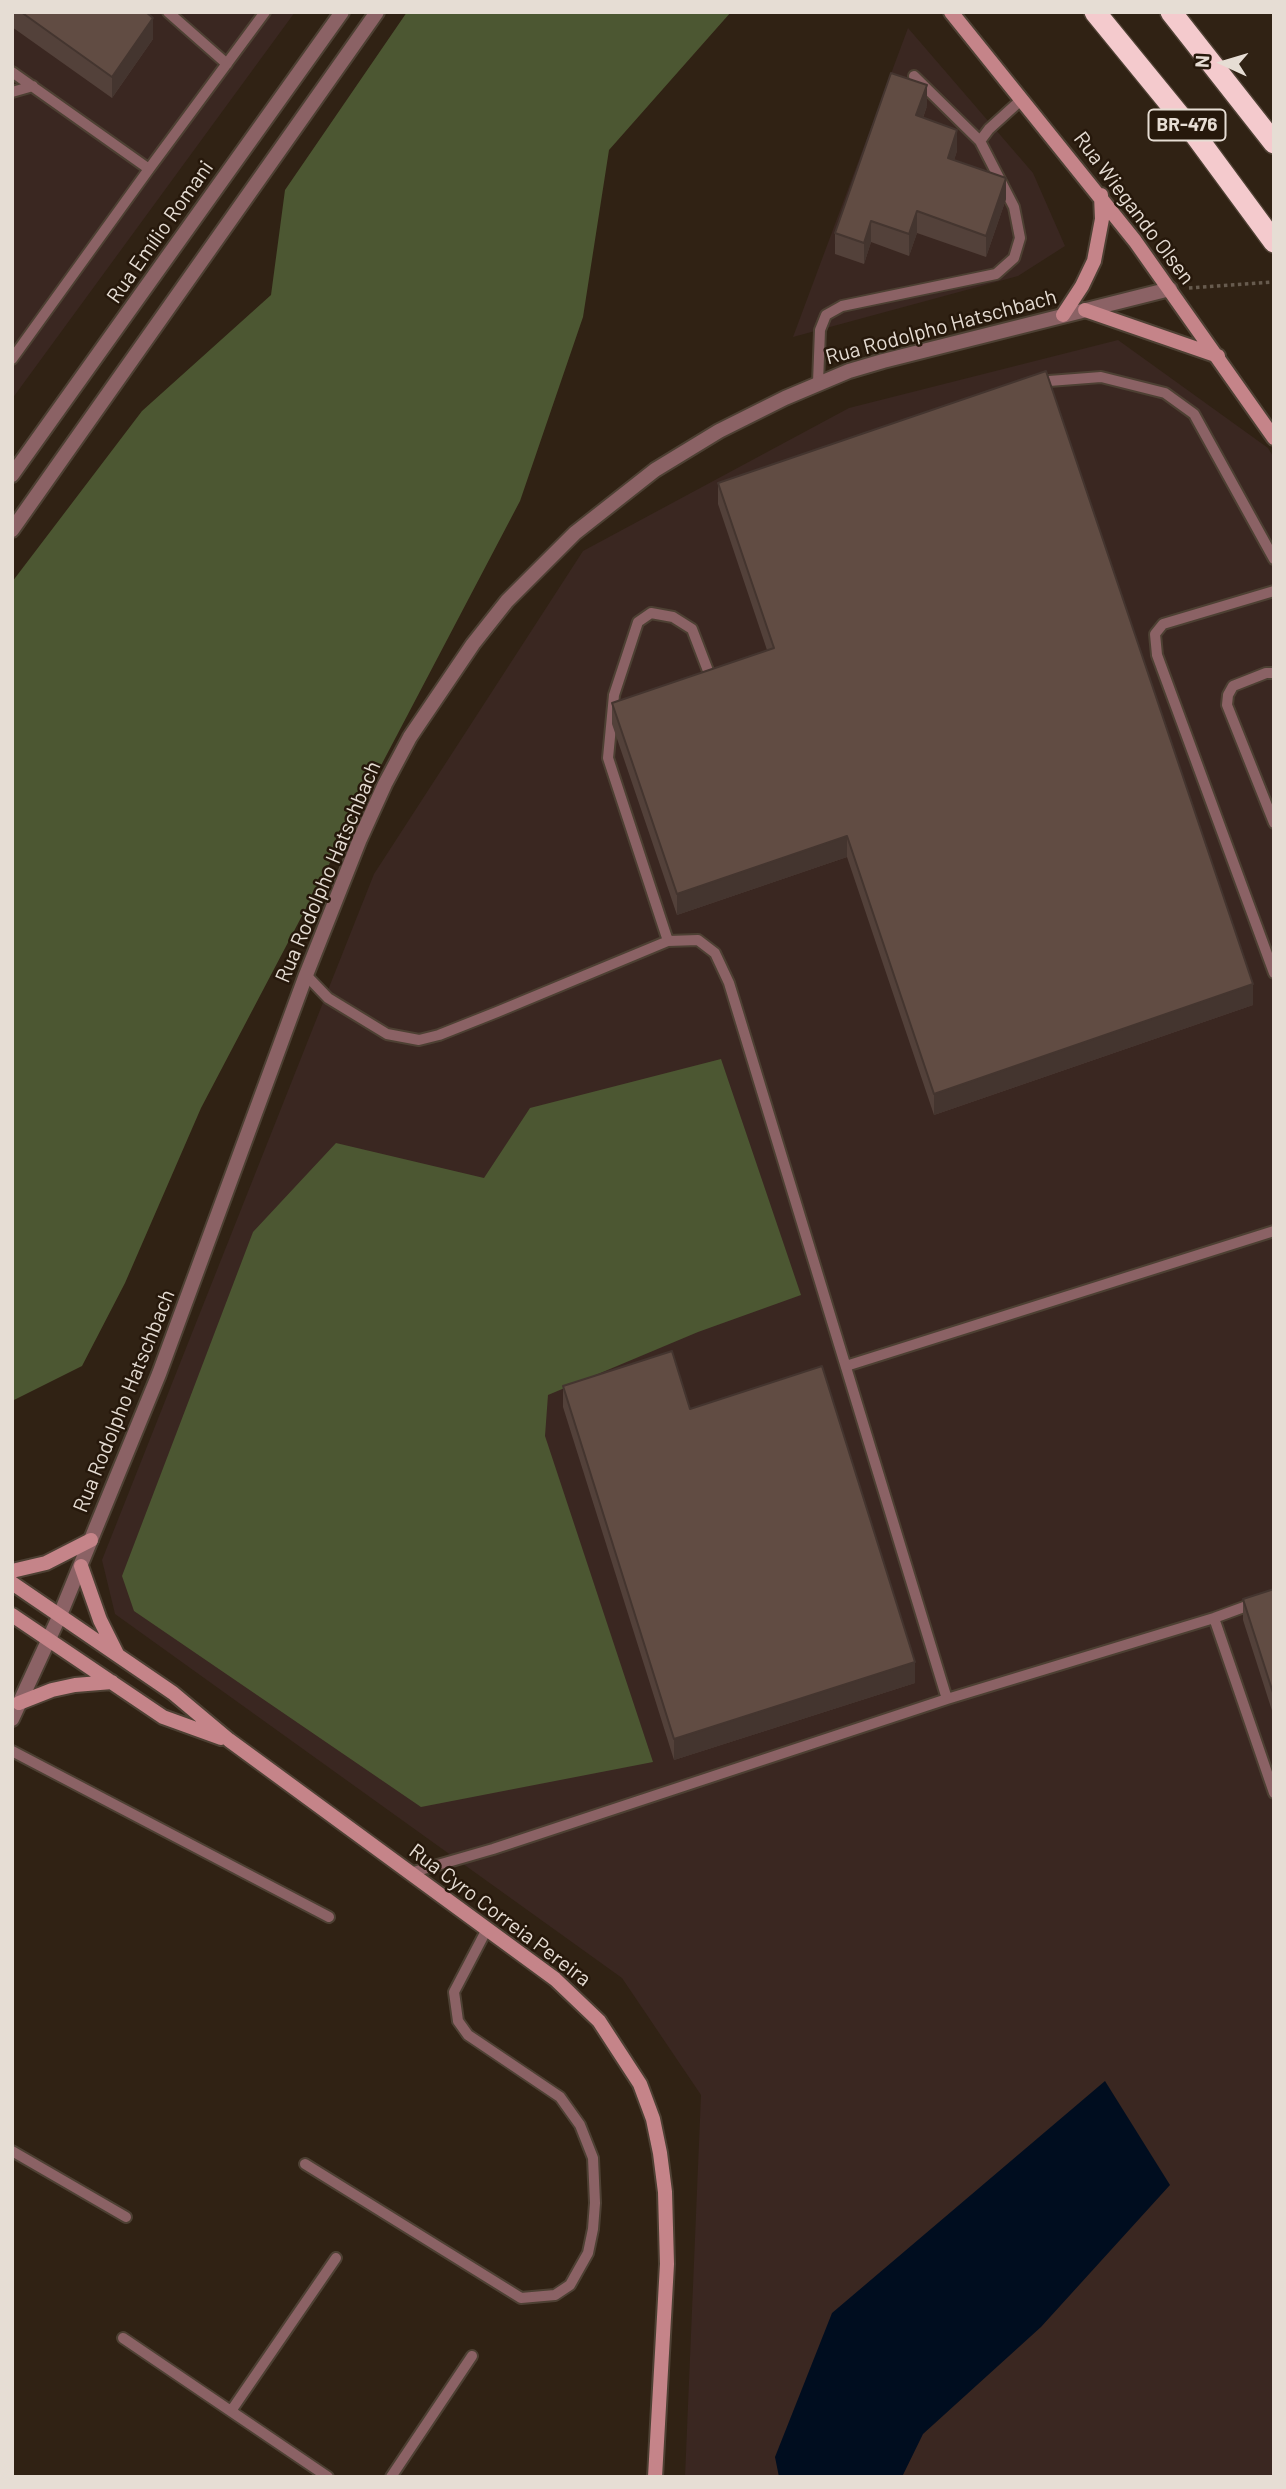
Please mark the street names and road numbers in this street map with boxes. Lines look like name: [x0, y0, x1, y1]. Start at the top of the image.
road number: BR-476: [1148, 110, 1226, 140]
street label: Rua Wiegando Olsen: [1068, 127, 1200, 289]
street label: Rua Emílio Romani: [101, 156, 219, 308]
street label: Rua Rodolpho Hatschbach: [823, 284, 1059, 370]
street label: Rua Rodolpho Hatschbach: [270, 757, 386, 987]
street label: Rua Rodolpho Hatschbach: [68, 1286, 180, 1516]
street label: Rua Cyro Correia Pereira: [404, 1838, 596, 1992]

